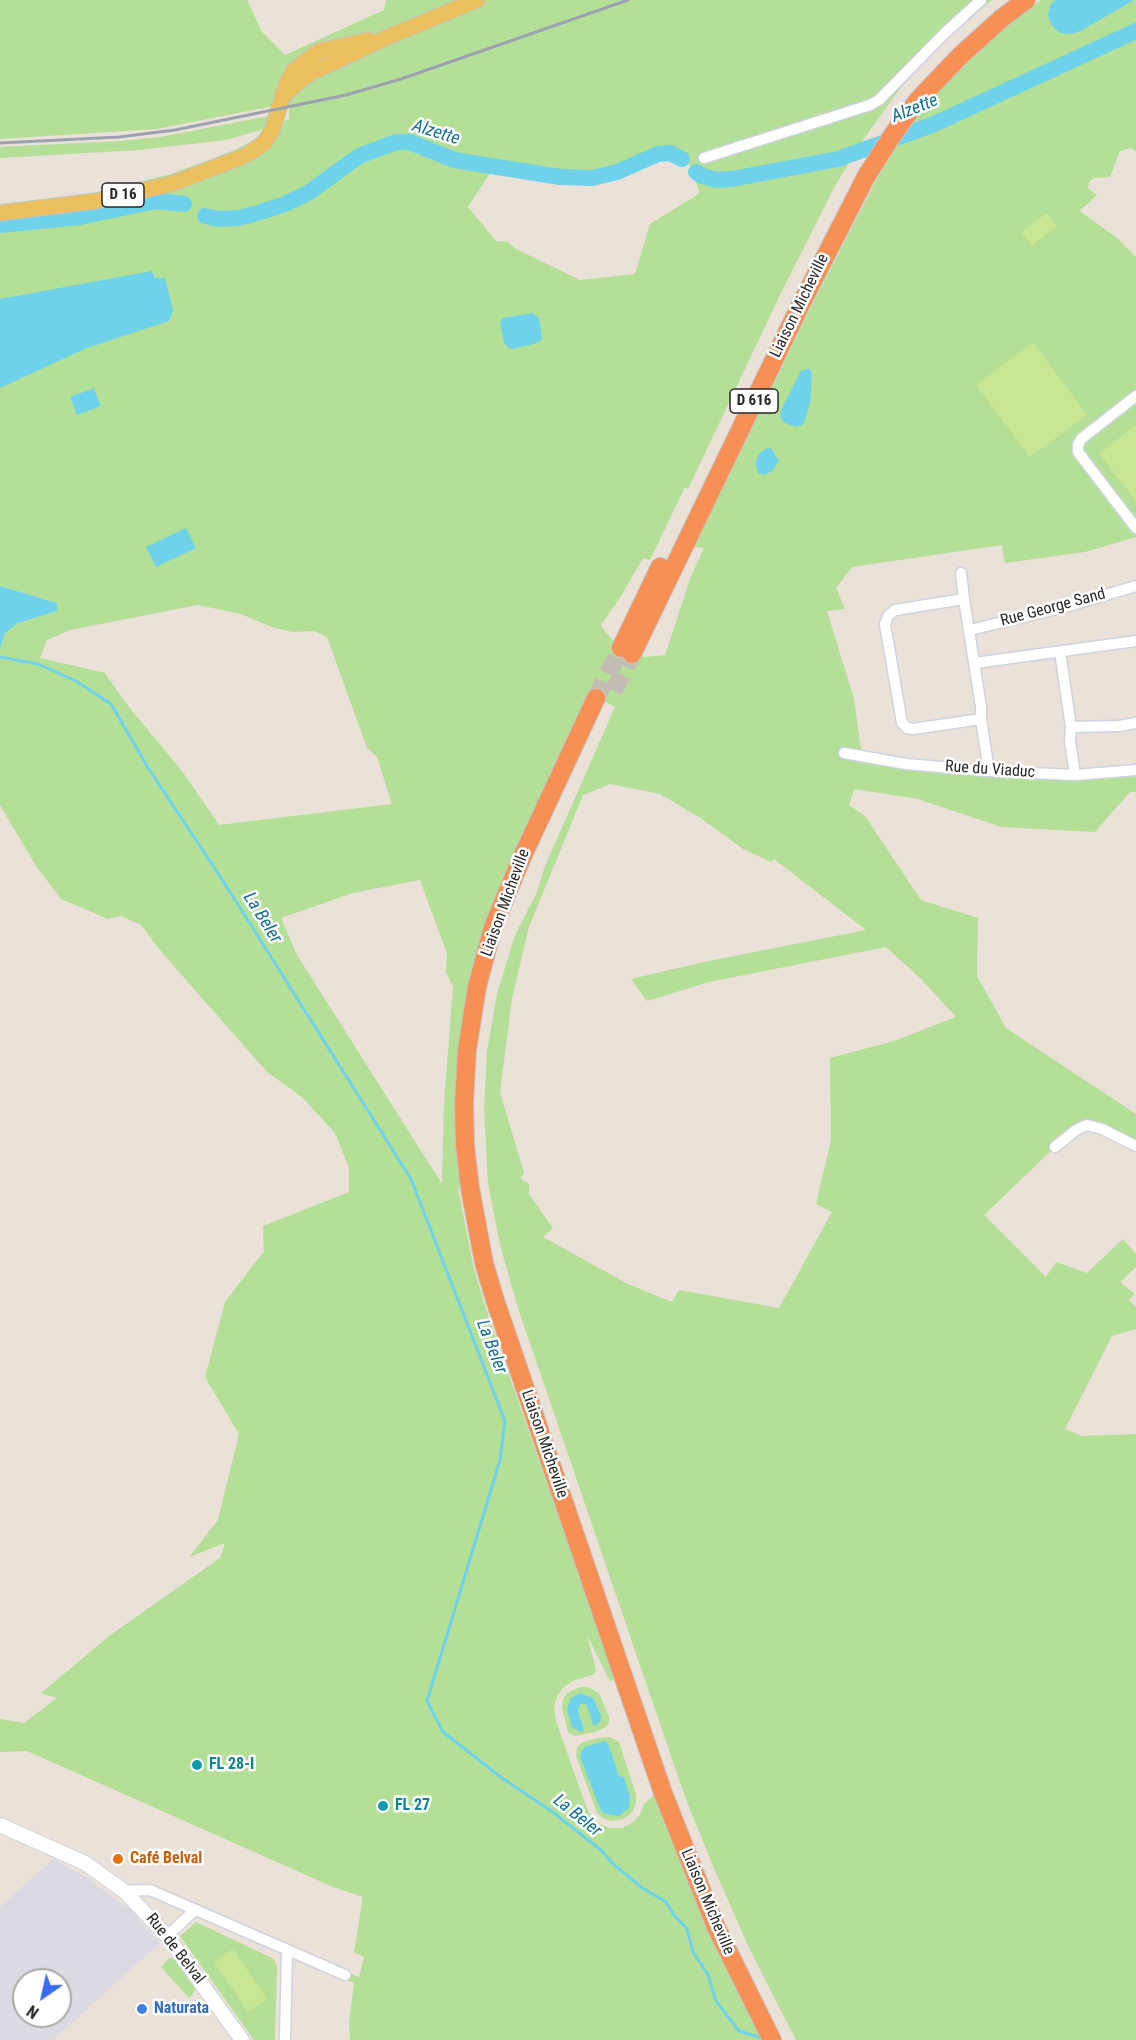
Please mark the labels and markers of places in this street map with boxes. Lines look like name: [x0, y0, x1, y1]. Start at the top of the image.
place label: FL 28-I: [209, 1755, 254, 1775]
marker: FL 28-I: [190, 1758, 204, 1772]
place label: FL 27: [395, 1796, 430, 1816]
marker: FL 27: [376, 1799, 390, 1813]
place label: Café Belval: [130, 1849, 202, 1869]
marker: Café Belval: [111, 1852, 125, 1866]
place label: Naturata: [154, 1999, 209, 2019]
marker: Naturata: [135, 2002, 149, 2016]

